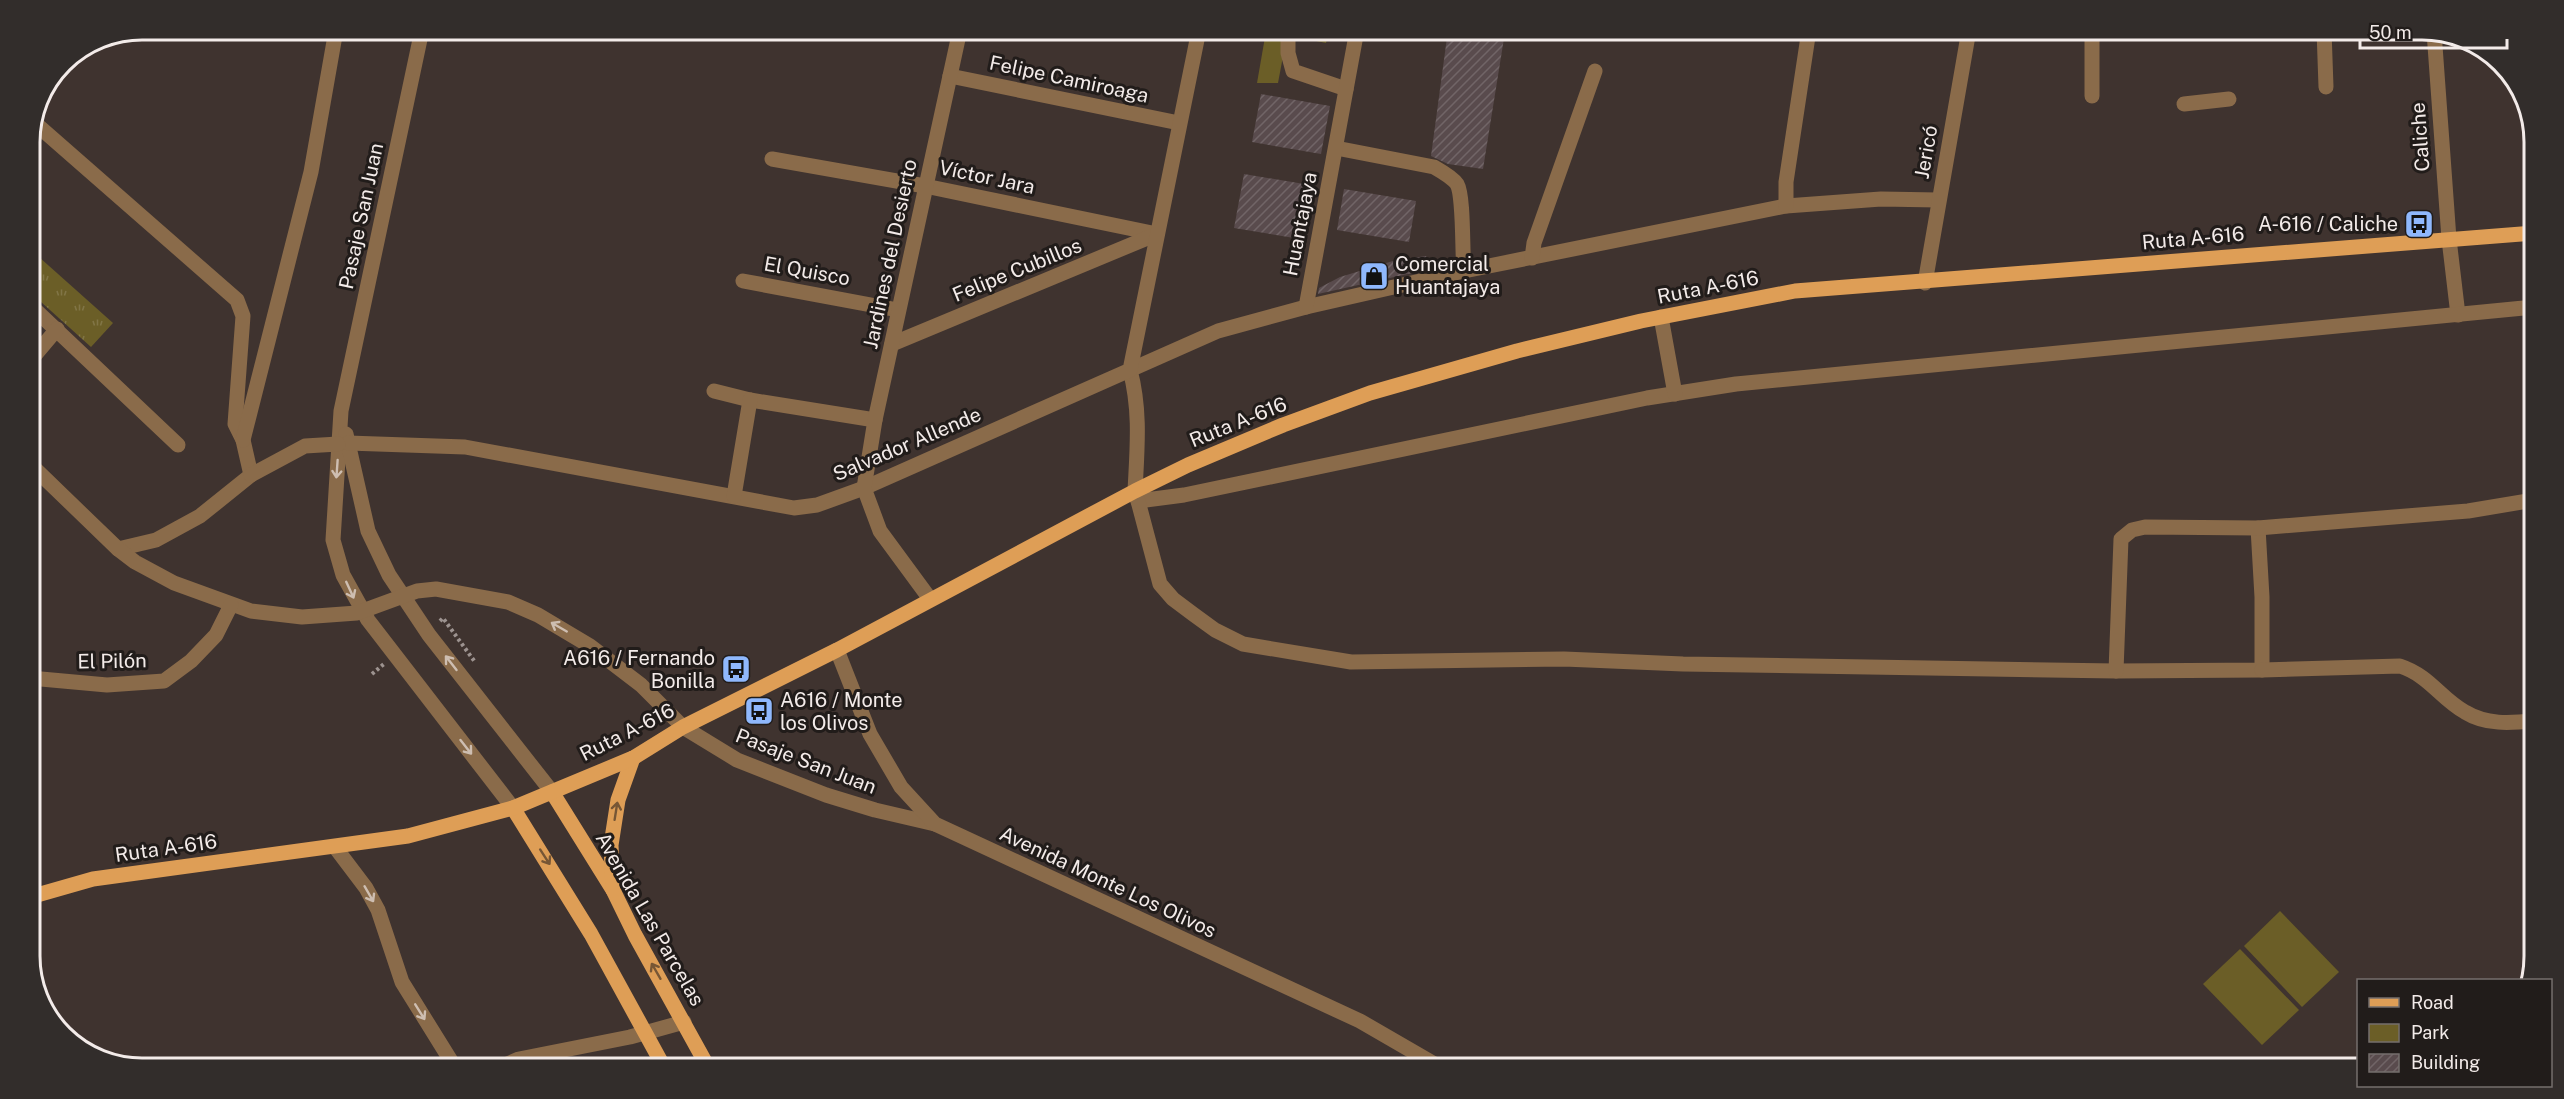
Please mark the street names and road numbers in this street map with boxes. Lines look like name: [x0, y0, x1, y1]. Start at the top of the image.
street label: Felipe Camiroaga: [987, 50, 1151, 108]
street label: Caliche: [2406, 102, 2434, 172]
street label: Jericó: [1909, 123, 1943, 181]
street label: Pasaje San Juan: [334, 141, 388, 291]
street label: Víctor Jara: [937, 155, 1037, 199]
street label: Jardines del Desierto: [858, 157, 922, 351]
street label: Huantajaya: [1278, 170, 1322, 278]
street label: Ruta A-616: [2141, 222, 2245, 254]
street label: Felipe Cubillos: [949, 233, 1085, 307]
street label: El Quisco: [762, 252, 852, 290]
street label: Ruta A-616: [1655, 265, 1761, 309]
street label: Ruta A-616: [1186, 392, 1290, 452]
street label: Salvador Allende: [829, 402, 985, 486]
street label: El Pilón: [77, 648, 147, 674]
street label: Ruta A-616: [576, 698, 678, 766]
street label: Pasaje San Juan: [732, 723, 880, 799]
street label: Avenida Monte Los Olivos: [996, 821, 1220, 943]
street label: Avenida Las Parcelas: [591, 828, 709, 1010]
street label: Ruta A-616: [113, 829, 219, 867]

